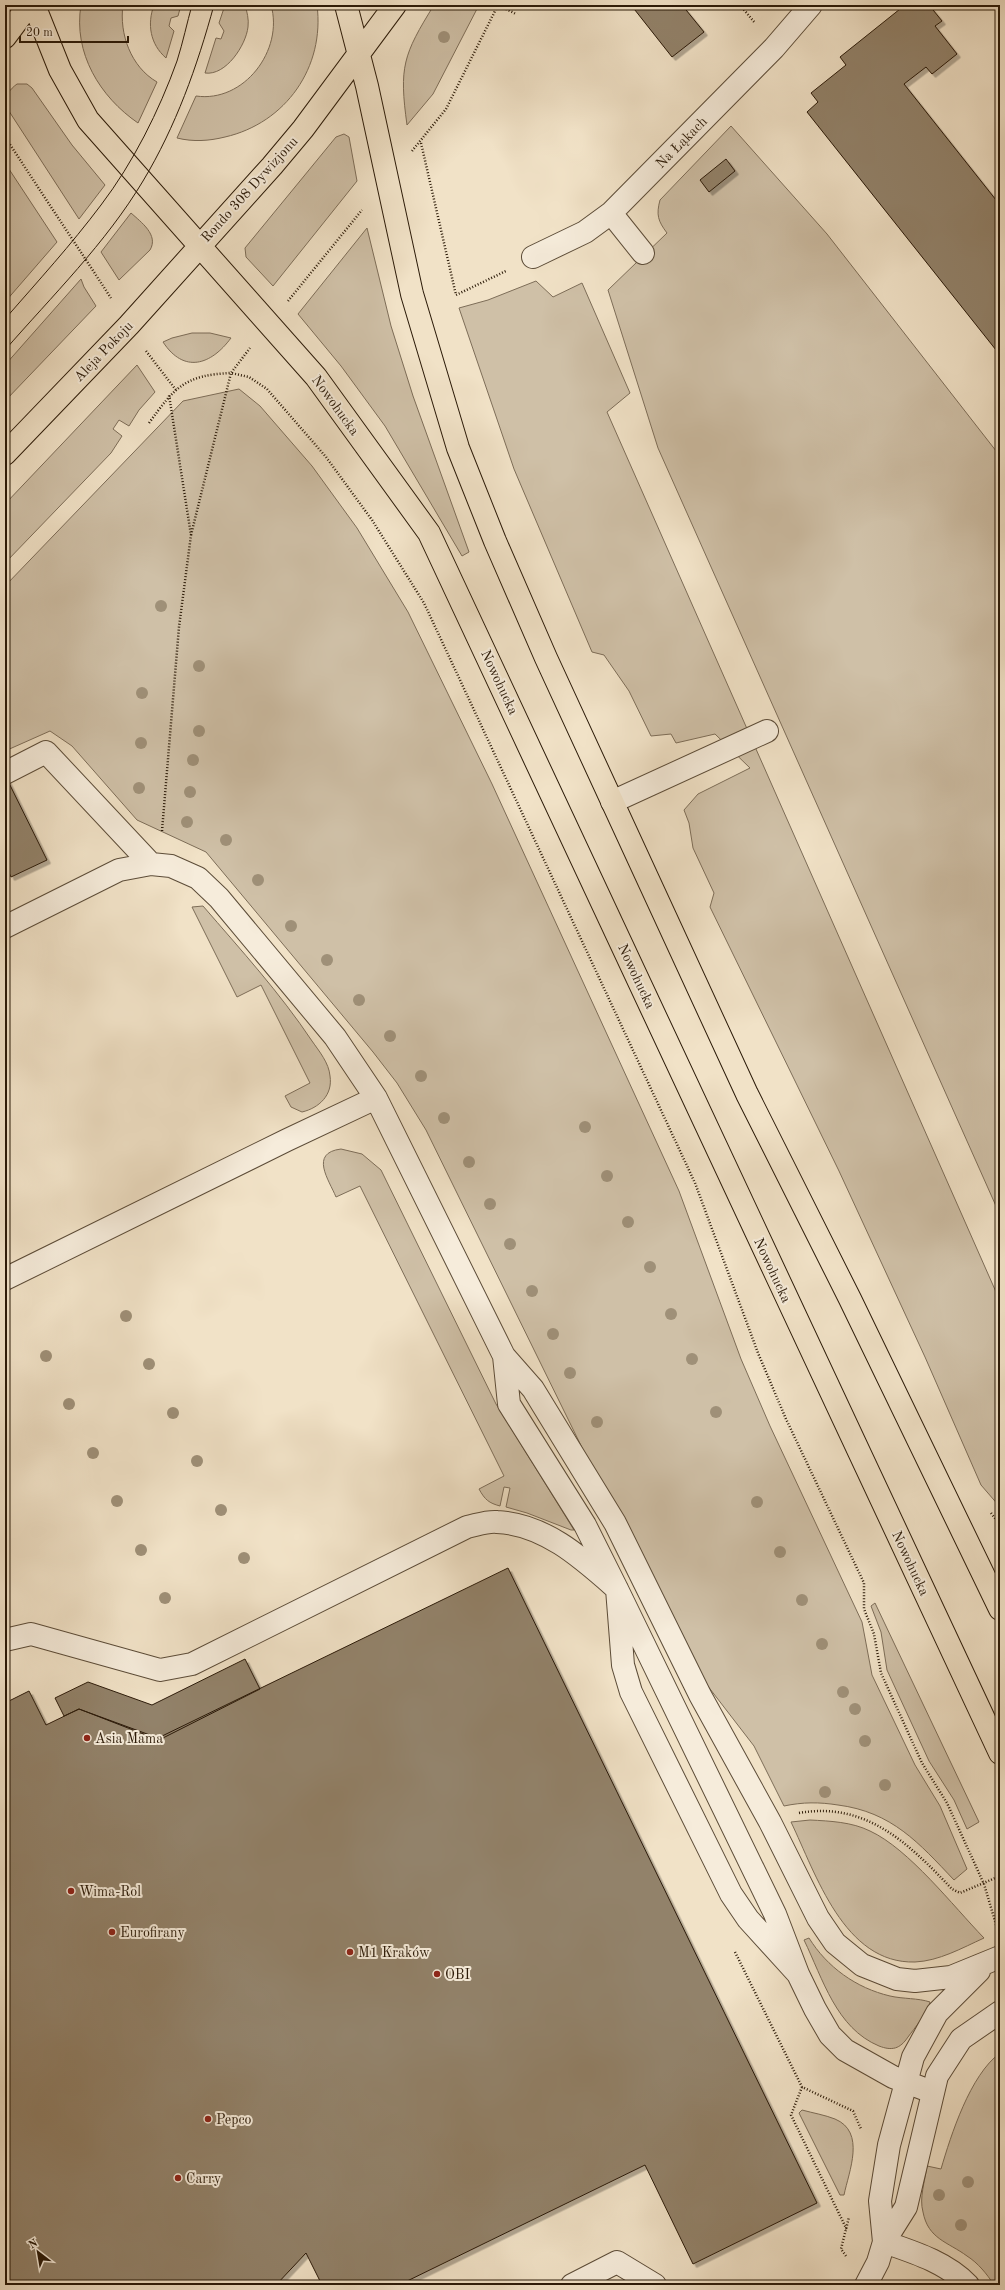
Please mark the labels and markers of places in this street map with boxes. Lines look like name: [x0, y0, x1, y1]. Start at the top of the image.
place label: Asia Mama: [95, 1732, 163, 1746]
marker: Asia Mama: [82, 1733, 92, 1743]
place label: Wima-Rol: [79, 1885, 141, 1899]
marker: Wima-Rol: [66, 1886, 76, 1896]
place label: Eurofirany: [120, 1926, 185, 1940]
marker: Eurofirany: [107, 1927, 117, 1937]
place label: M1 Kraków: [358, 1946, 430, 1960]
marker: M1 Kraków: [345, 1947, 355, 1957]
place label: OBI: [445, 1968, 470, 1982]
marker: OBI: [432, 1969, 442, 1979]
place label: Pepco: [216, 2113, 252, 2127]
marker: Pepco: [203, 2114, 213, 2124]
place label: Carry: [186, 2172, 222, 2186]
marker: Carry: [173, 2173, 183, 2183]

